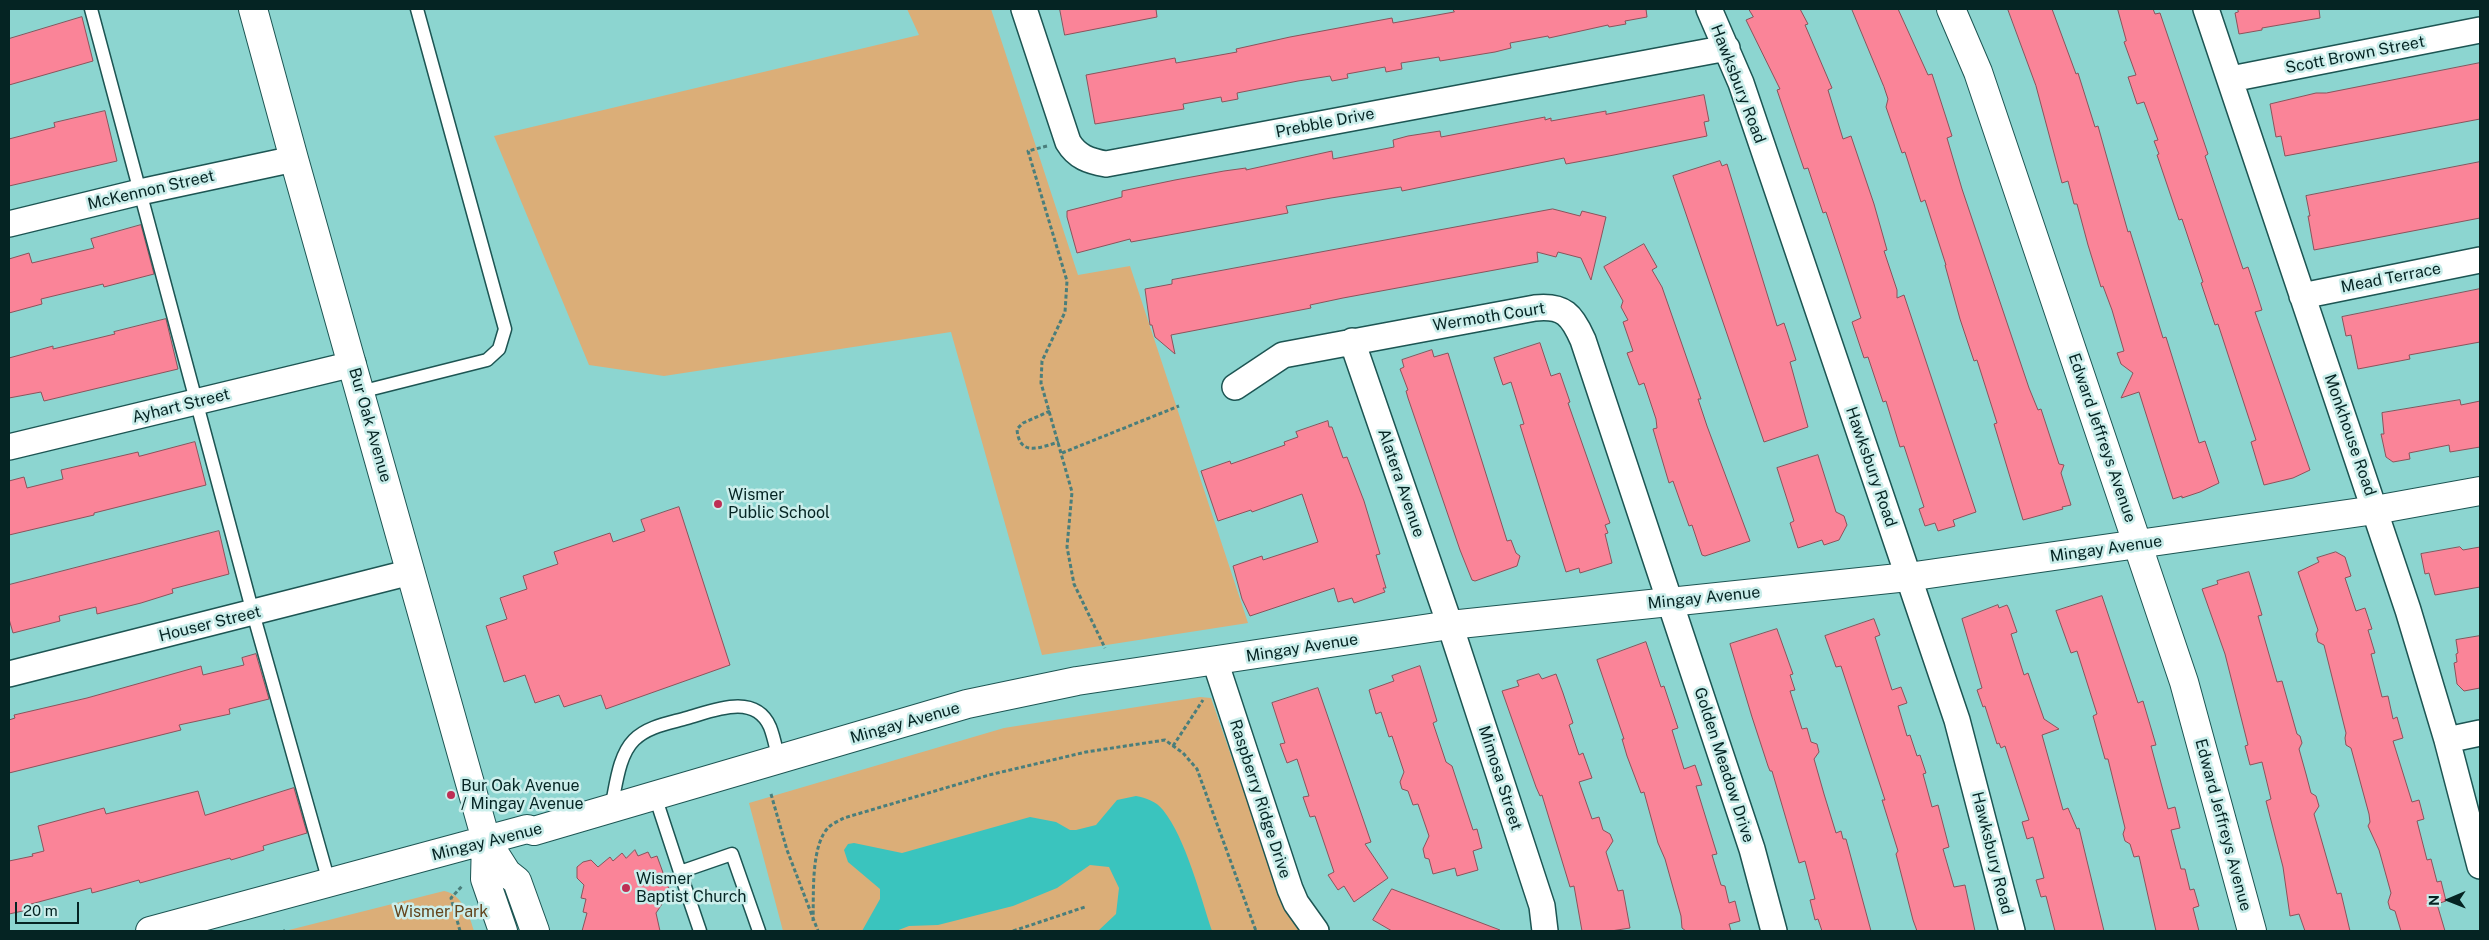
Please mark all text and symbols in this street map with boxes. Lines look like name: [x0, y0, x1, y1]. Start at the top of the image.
street label: Hawksbury Road: [1706, 22, 1770, 146]
street label: Scott Brown Street: [2284, 32, 2426, 78]
street label: Prebble Drive: [1274, 104, 1376, 142]
street label: McKennon Street: [86, 166, 216, 214]
street label: Mead Terrace: [2339, 259, 2443, 297]
street label: Wermoth Court: [1432, 299, 1546, 335]
street label: Edward Jeffreys Avenue: [2064, 351, 2140, 525]
street label: Bur Oak Avenue: [344, 365, 396, 485]
street label: Monkhouse Road: [2320, 371, 2380, 499]
street label: Ayhart Street: [130, 385, 232, 427]
street label: Hawksbury Road: [1841, 404, 1901, 530]
street label: Alatera Avenue: [1373, 426, 1429, 540]
place label: Wismer Public School: [728, 485, 830, 523]
marker: Wismer Public School: [712, 498, 724, 510]
street label: Mingay Avenue: [2049, 532, 2163, 566]
street label: Mingay Avenue: [1647, 583, 1761, 613]
street label: Houser Street: [157, 602, 263, 646]
street label: Mingay Avenue: [1245, 630, 1359, 666]
street label: Golden Meadow Drive: [1690, 685, 1758, 845]
street label: Mingay Avenue: [848, 698, 962, 748]
street label: Raspberry Ridge Drive: [1225, 717, 1295, 881]
street label: Mimosa Street: [1474, 723, 1526, 833]
street label: Edward Jeffreys Avenue: [2191, 737, 2255, 913]
place label: Bur Oak Avenue / Mingay Avenue: [461, 776, 584, 814]
marker: Bur Oak Avenue / Mingay Avenue: [445, 789, 457, 801]
street label: Hawksbury Road: [1967, 790, 2017, 916]
street label: Mingay Avenue: [430, 819, 544, 865]
place label: Wismer Baptist Church: [636, 869, 747, 907]
north arrow: [2424, 875, 2474, 925]
marker: Wismer Baptist Church: [620, 882, 632, 894]
scale bar: [18, 892, 81, 924]
text: N: [2426, 895, 2442, 906]
text: 20 m: [23, 902, 58, 919]
park label: Wismer Park: [394, 902, 488, 922]

